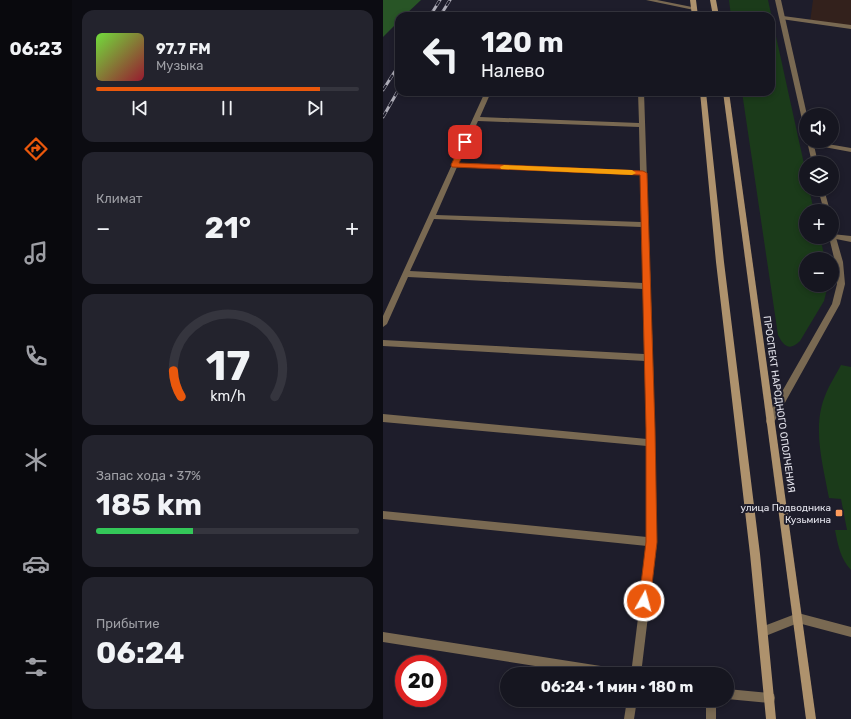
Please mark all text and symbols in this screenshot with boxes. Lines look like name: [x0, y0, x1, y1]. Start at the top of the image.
text: 120 m: [481, 26, 564, 59]
icon: left: [415, 28, 467, 80]
text: 06:23: [10, 38, 62, 60]
text: 97.7 FM: [156, 40, 211, 58]
text: Музыка: [156, 58, 203, 73]
text: Налево: [481, 60, 545, 82]
icon: previous: [129, 97, 151, 119]
icon: pause: [216, 97, 238, 119]
icon: next: [304, 97, 326, 119]
map controls: [799, 108, 839, 292]
button: sound: [799, 108, 839, 148]
pin: [448, 125, 482, 159]
icon: arrive: [454, 131, 476, 153]
icon: directions: [22, 135, 50, 163]
button: layers: [799, 156, 839, 196]
text: Климат: [96, 191, 142, 206]
button: +: [799, 204, 839, 244]
text: 21°: [204, 210, 251, 246]
text: −: [96, 215, 110, 242]
text: +: [345, 215, 359, 242]
icon: music: [22, 239, 50, 267]
button: −: [799, 252, 839, 292]
street label: ПРОСПЕКТ НАРОДНОГО ОПОЛЧЕНИЯ: [761, 315, 797, 493]
text: 17: [205, 341, 250, 390]
icon: phone: [22, 342, 50, 370]
text: km/h: [210, 388, 245, 405]
icon: climate: [22, 446, 50, 474]
text: Запас хода · 37%: [96, 468, 201, 483]
text: 185 km: [96, 487, 202, 523]
place label: улица Подводника Кузьмина: [740, 502, 831, 526]
marker: улица Подводника Кузьмина: [834, 508, 844, 518]
icon: car: [22, 550, 50, 578]
position arrow: [623, 580, 665, 622]
text: Прибытие: [96, 616, 160, 631]
text: 06:24: [96, 635, 185, 671]
icon: filters: [22, 653, 50, 681]
speed limit sign: 20: [395, 655, 447, 707]
text: 06:24 · 1 мин · 180 m: [541, 678, 693, 696]

